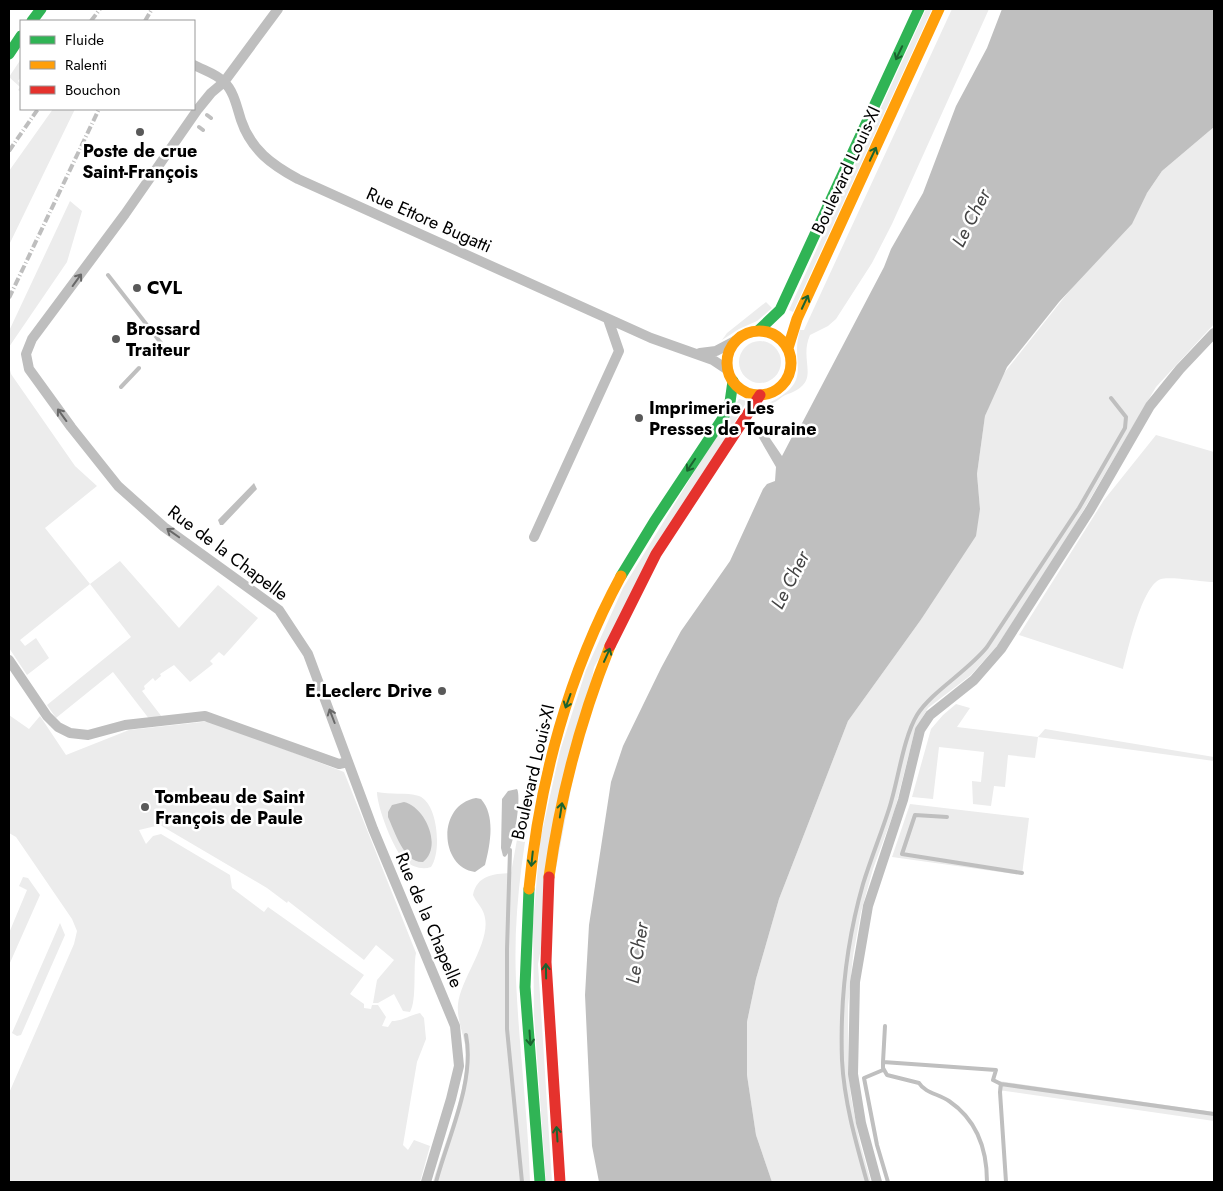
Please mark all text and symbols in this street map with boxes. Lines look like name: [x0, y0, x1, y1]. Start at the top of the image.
legend: [20, 20, 195, 110]
text: Fluide: [65, 29, 104, 51]
one-way arrow: [893, 45, 903, 60]
text: Ralenti: [65, 54, 107, 76]
text: Bouchon: [65, 79, 121, 101]
street label: Boulevard Louis-XI: [805, 102, 887, 238]
marker: Poste de crue Saint-François: [134, 126, 146, 138]
place label: Poste de crue Saint-François: [82, 138, 198, 185]
one-way arrow: [868, 147, 878, 162]
street label: Rue Ettore Bugatti: [362, 181, 496, 259]
water label: Le Cher: [945, 183, 998, 252]
one-way arrow: [71, 274, 82, 287]
place label: CVL: [147, 275, 183, 301]
marker: CVL: [131, 282, 143, 294]
one-way arrow: [801, 295, 810, 310]
place label: Brossard Traiteur: [126, 316, 200, 363]
marker: Brossard Traiteur: [110, 333, 122, 345]
place label: Imprimerie Les Presses de Touraine: [649, 395, 816, 442]
one-way arrow: [57, 408, 67, 422]
marker: Imprimerie Les Presses de Touraine: [633, 412, 645, 424]
one-way arrow: [686, 457, 696, 471]
street label: Rue de la Chapelle: [162, 499, 294, 607]
one-way arrow: [166, 528, 180, 538]
water label: Le Cher: [764, 545, 817, 614]
one-way arrow: [603, 648, 613, 663]
place label: E.Leclerc Drive: [305, 678, 432, 704]
marker: E.Leclerc Drive: [436, 685, 448, 697]
one-way arrow: [563, 692, 572, 708]
street label: Boulevard Louis-XI: [505, 702, 561, 842]
one-way arrow: [327, 709, 336, 724]
place label: Tombeau de Saint François de Paule: [155, 784, 305, 831]
marker: Tombeau de Saint François de Paule: [139, 801, 151, 813]
one-way arrow: [556, 802, 566, 818]
street label: Rue de la Chapelle: [389, 848, 469, 992]
one-way arrow: [527, 851, 536, 867]
water label: Le Cher: [619, 919, 655, 986]
one-way arrow: [541, 964, 551, 980]
one-way arrow: [525, 1030, 534, 1046]
one-way arrow: [552, 1126, 562, 1142]

